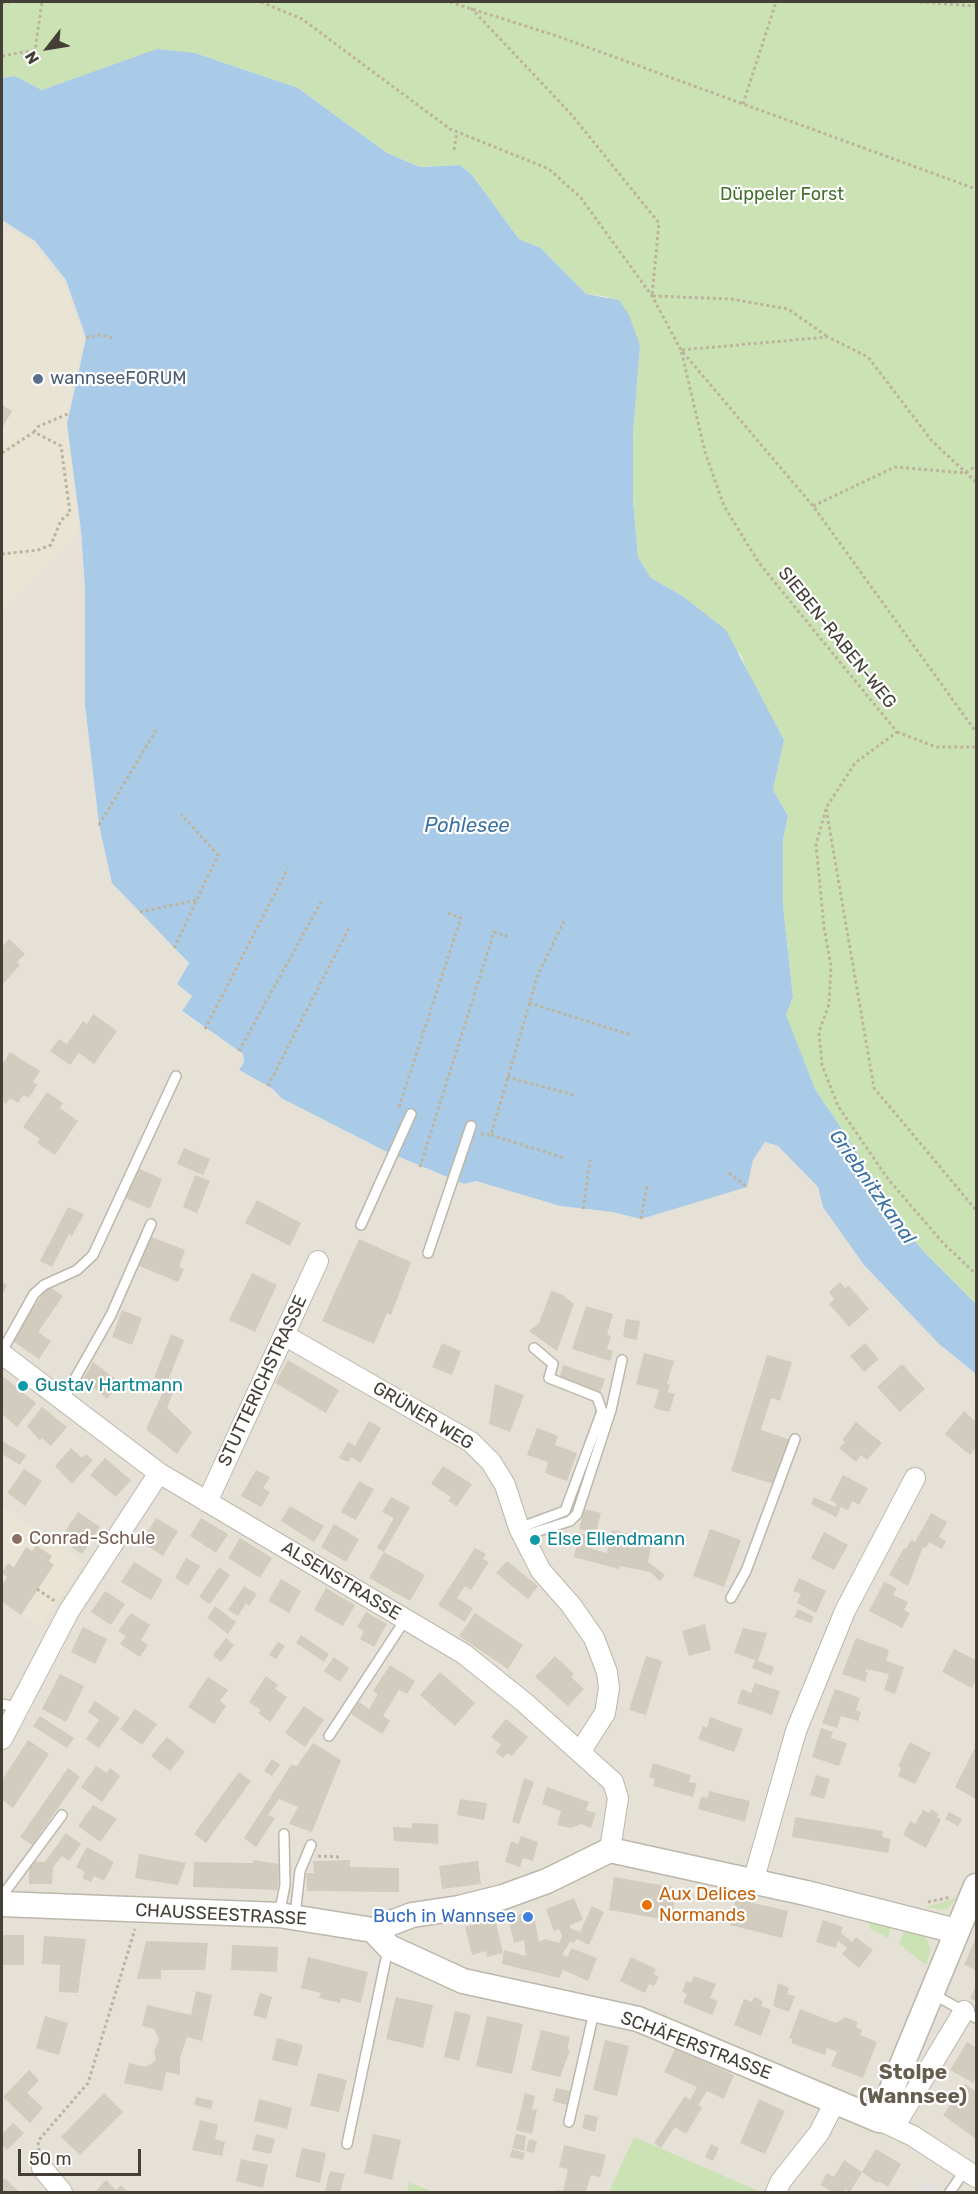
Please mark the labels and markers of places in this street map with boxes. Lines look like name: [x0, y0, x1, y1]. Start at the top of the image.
place label: wannseeFORUM: [50, 368, 187, 390]
marker: wannseeFORUM: [31, 372, 45, 386]
place label: Gustav Hartmann: [35, 1375, 183, 1397]
marker: Gustav Hartmann: [16, 1379, 30, 1393]
place label: Conrad-Schule: [29, 1528, 155, 1550]
place label: Else Ellendmann: [547, 1529, 685, 1551]
marker: Conrad-Schule: [10, 1532, 24, 1546]
marker: Else Ellendmann: [528, 1533, 542, 1547]
place label: Aux Delices Normands: [659, 1884, 756, 1926]
marker: Aux Delices Normands: [640, 1898, 654, 1912]
place label: Buch in Wannsee: [373, 1906, 516, 1928]
marker: Buch in Wannsee: [521, 1910, 535, 1924]

